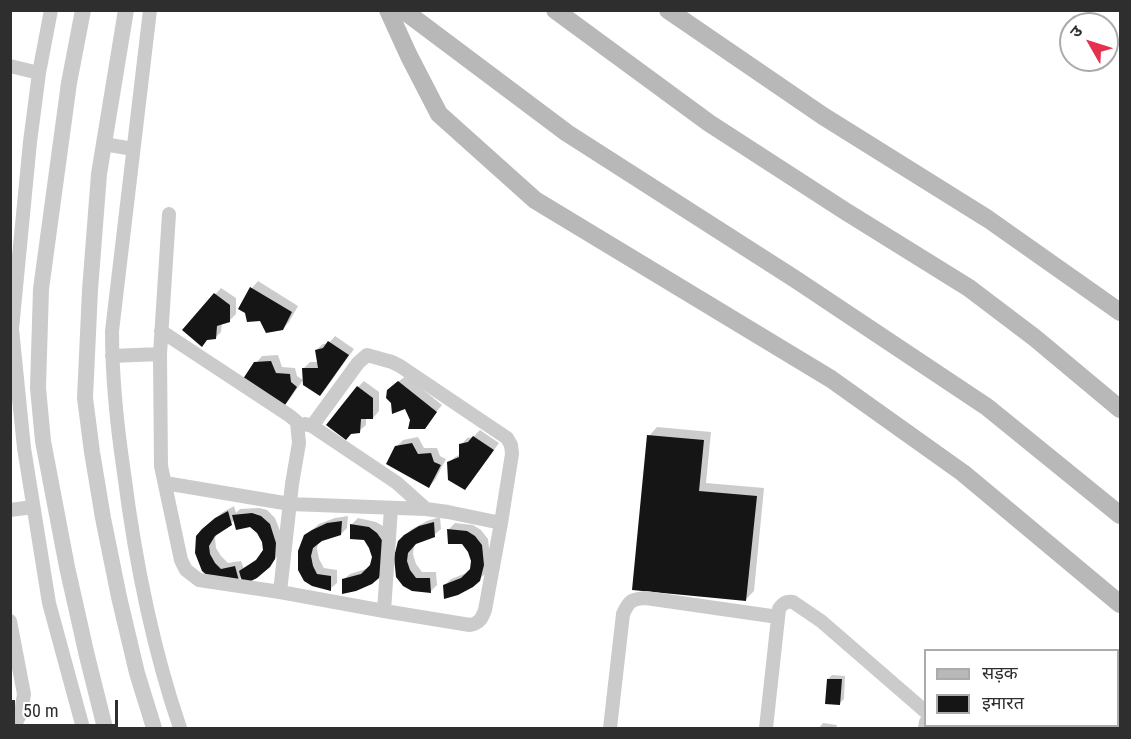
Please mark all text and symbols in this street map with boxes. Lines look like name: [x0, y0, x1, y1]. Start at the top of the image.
north arrow: [1059, 12, 1119, 72]
text: उ: [1066, 22, 1087, 41]
legend: [924, 649, 1119, 727]
text: सड़क: [982, 662, 1018, 683]
scale bar: [15, 688, 122, 726]
text: इमारत: [982, 692, 1024, 713]
text: 50 m: [23, 700, 58, 721]

